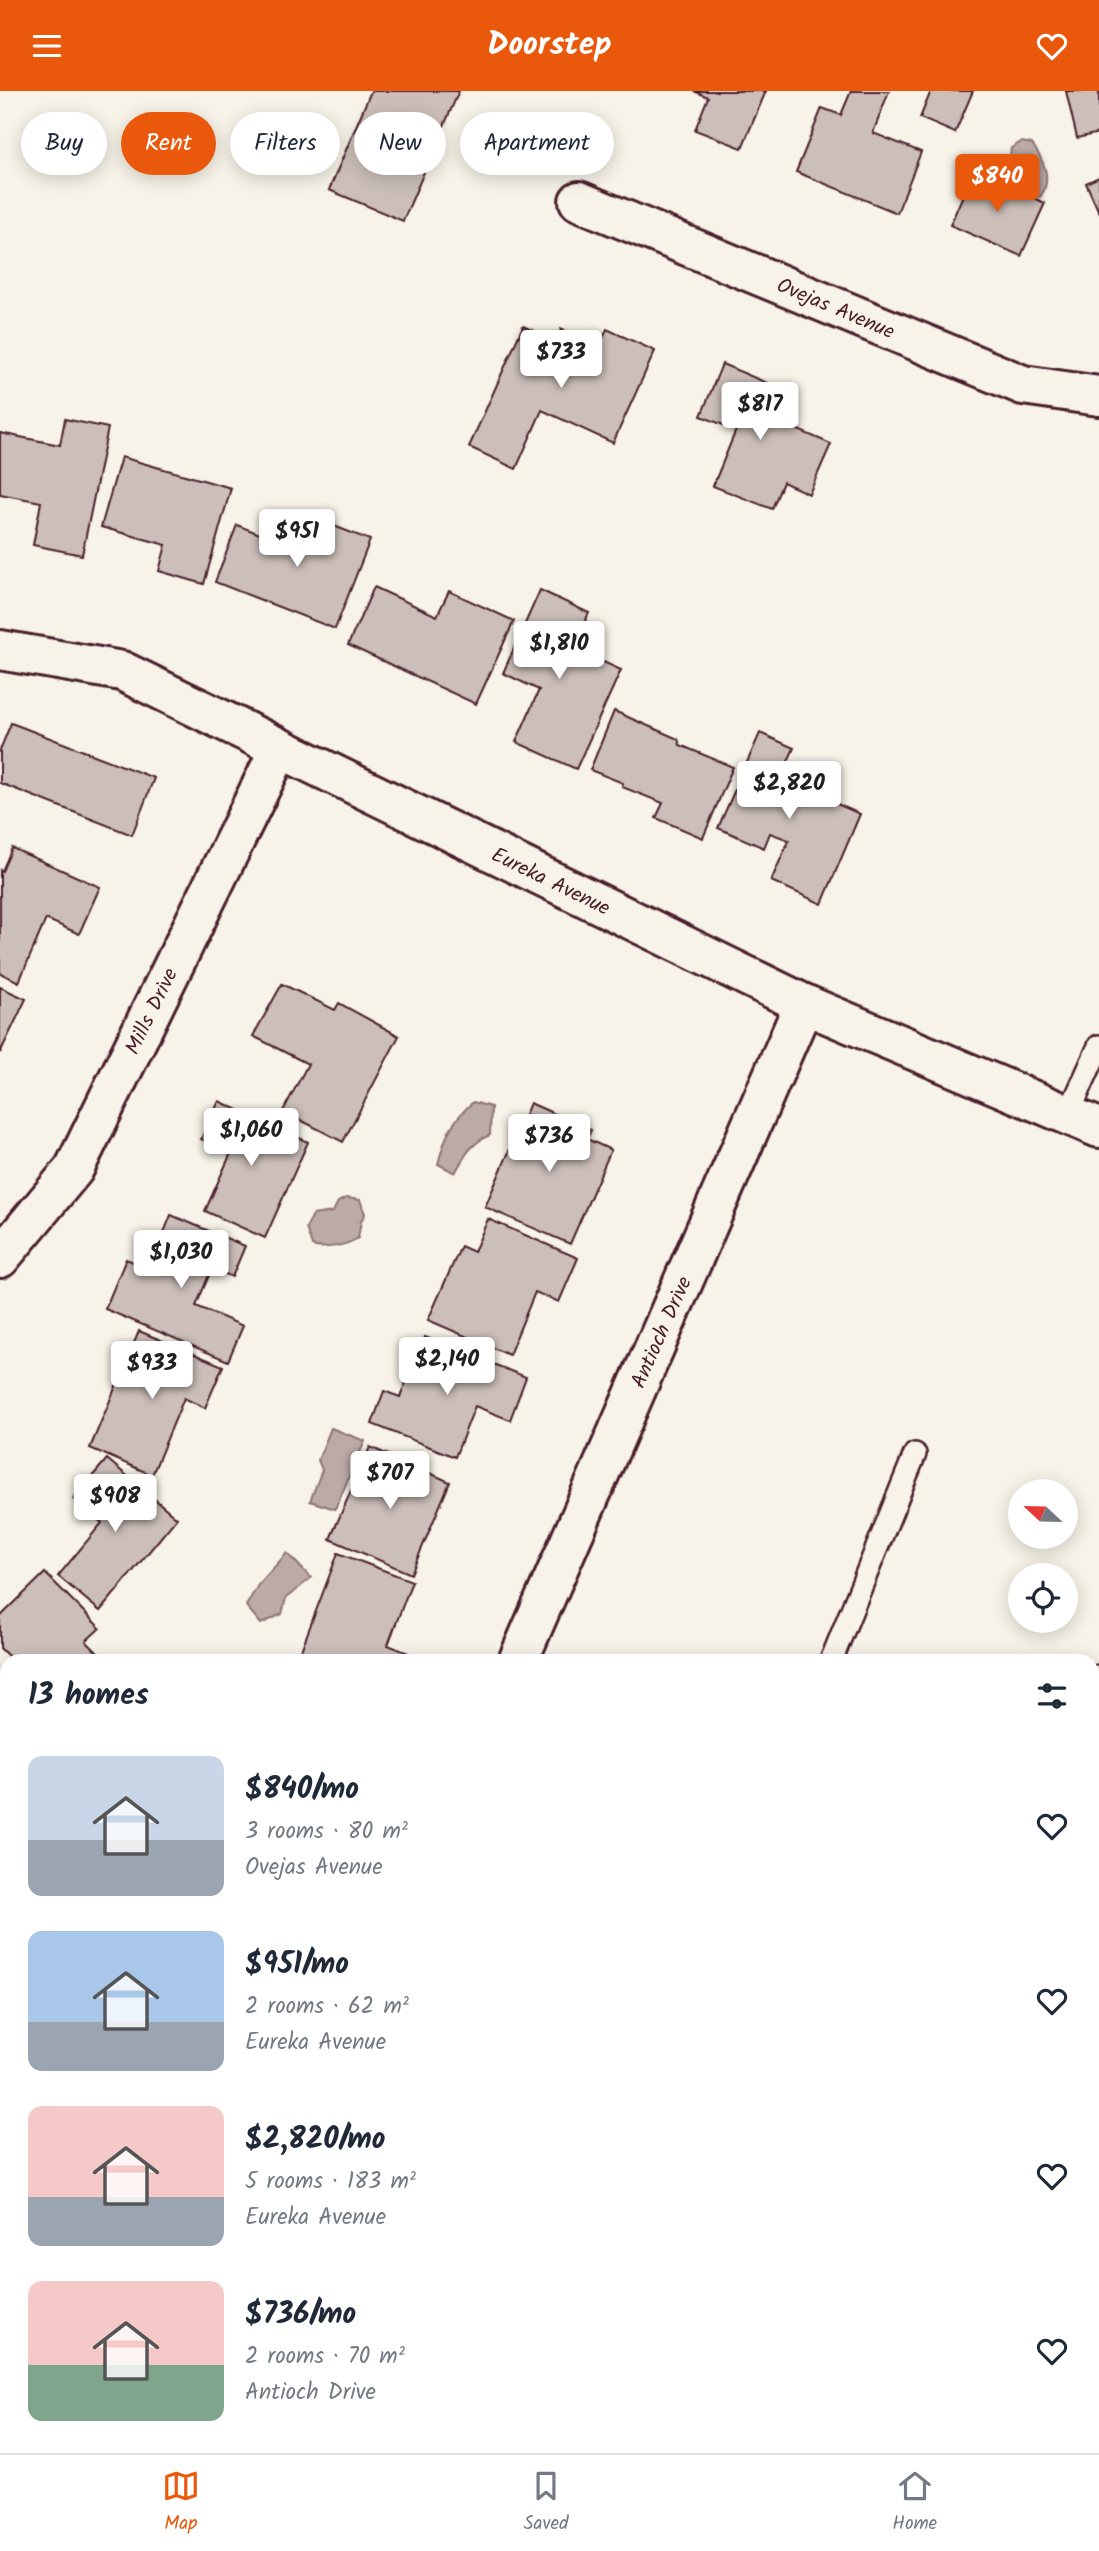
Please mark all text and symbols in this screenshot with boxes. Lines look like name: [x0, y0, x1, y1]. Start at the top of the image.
text: Doorstep: [487, 20, 612, 71]
icon: menu: [28, 27, 66, 65]
icon: heart: [1033, 27, 1071, 65]
chip: Buy: [21, 112, 107, 175]
chip: Rent: [121, 112, 216, 175]
chip: Filters: [230, 112, 340, 175]
chip: New: [354, 112, 446, 175]
chip: Apartment: [460, 112, 614, 175]
pin: $840: [956, 155, 1038, 214]
text: $840: [971, 159, 1023, 195]
street label: Ovejas Avenue: [771, 270, 900, 349]
pin: $733: [520, 331, 602, 390]
text: $733: [536, 335, 586, 371]
pin: $817: [719, 383, 801, 442]
text: $817: [738, 387, 783, 423]
pin: $951: [256, 510, 338, 569]
text: $951: [275, 514, 319, 550]
pin: $1,810: [502, 621, 616, 681]
text: $1,810: [530, 626, 588, 662]
pin: $2,820: [732, 761, 846, 821]
text: $2,820: [753, 766, 825, 802]
street label: Eureka Avenue: [485, 839, 616, 926]
street label: Mills Drive: [117, 962, 188, 1061]
pin: $1,060: [194, 1109, 308, 1168]
text: $1,060: [220, 1113, 282, 1149]
pin: $736: [508, 1115, 590, 1174]
text: $736: [524, 1119, 574, 1155]
pin: $1,030: [124, 1231, 238, 1290]
text: $1,030: [150, 1235, 212, 1271]
street label: Antioch Drive: [623, 1271, 702, 1394]
pin: $2,140: [390, 1337, 504, 1397]
pin: $933: [111, 1341, 193, 1401]
text: $2,140: [415, 1342, 479, 1378]
text: $933: [127, 1346, 177, 1382]
pin: $707: [349, 1451, 431, 1511]
text: $707: [366, 1456, 414, 1492]
pin: $908: [74, 1475, 156, 1534]
text: $908: [90, 1479, 140, 1515]
north arrow: [1008, 1479, 1078, 1549]
map controls: [1008, 1479, 1078, 1633]
button: locate: [1008, 1563, 1078, 1633]
text: 13 homes: [28, 1672, 149, 1720]
icon: filters: [1033, 1677, 1071, 1715]
text: $840/mo: [245, 1766, 359, 1814]
icon: home: [84, 1784, 168, 1868]
icon: heart: [1033, 1807, 1071, 1845]
text: 3 rooms · 80 m²: [245, 1814, 408, 1850]
text: Ovejas Avenue: [245, 1850, 383, 1886]
text: $951/mo: [245, 1941, 349, 1989]
icon: home: [84, 1959, 168, 2043]
icon: heart: [1033, 1982, 1071, 2020]
text: 2 rooms · 62 m²: [245, 1989, 409, 2025]
text: Eureka Avenue: [245, 2025, 386, 2061]
text: $2,820/mo: [245, 2116, 385, 2164]
icon: home: [84, 2134, 168, 2218]
icon: heart: [1033, 2157, 1071, 2195]
text: 5 rooms · 183 m²: [245, 2164, 416, 2200]
text: Eureka Avenue: [245, 2200, 386, 2236]
text: $736/mo: [245, 2291, 356, 2339]
icon: home: [84, 2309, 168, 2393]
icon: heart: [1033, 2332, 1071, 2370]
text: 2 rooms · 70 m²: [245, 2339, 405, 2375]
text: Antioch Drive: [245, 2375, 376, 2411]
tab: Map: [162, 2467, 200, 2539]
tab: Saved: [523, 2467, 569, 2539]
tab: Home: [892, 2467, 937, 2539]

